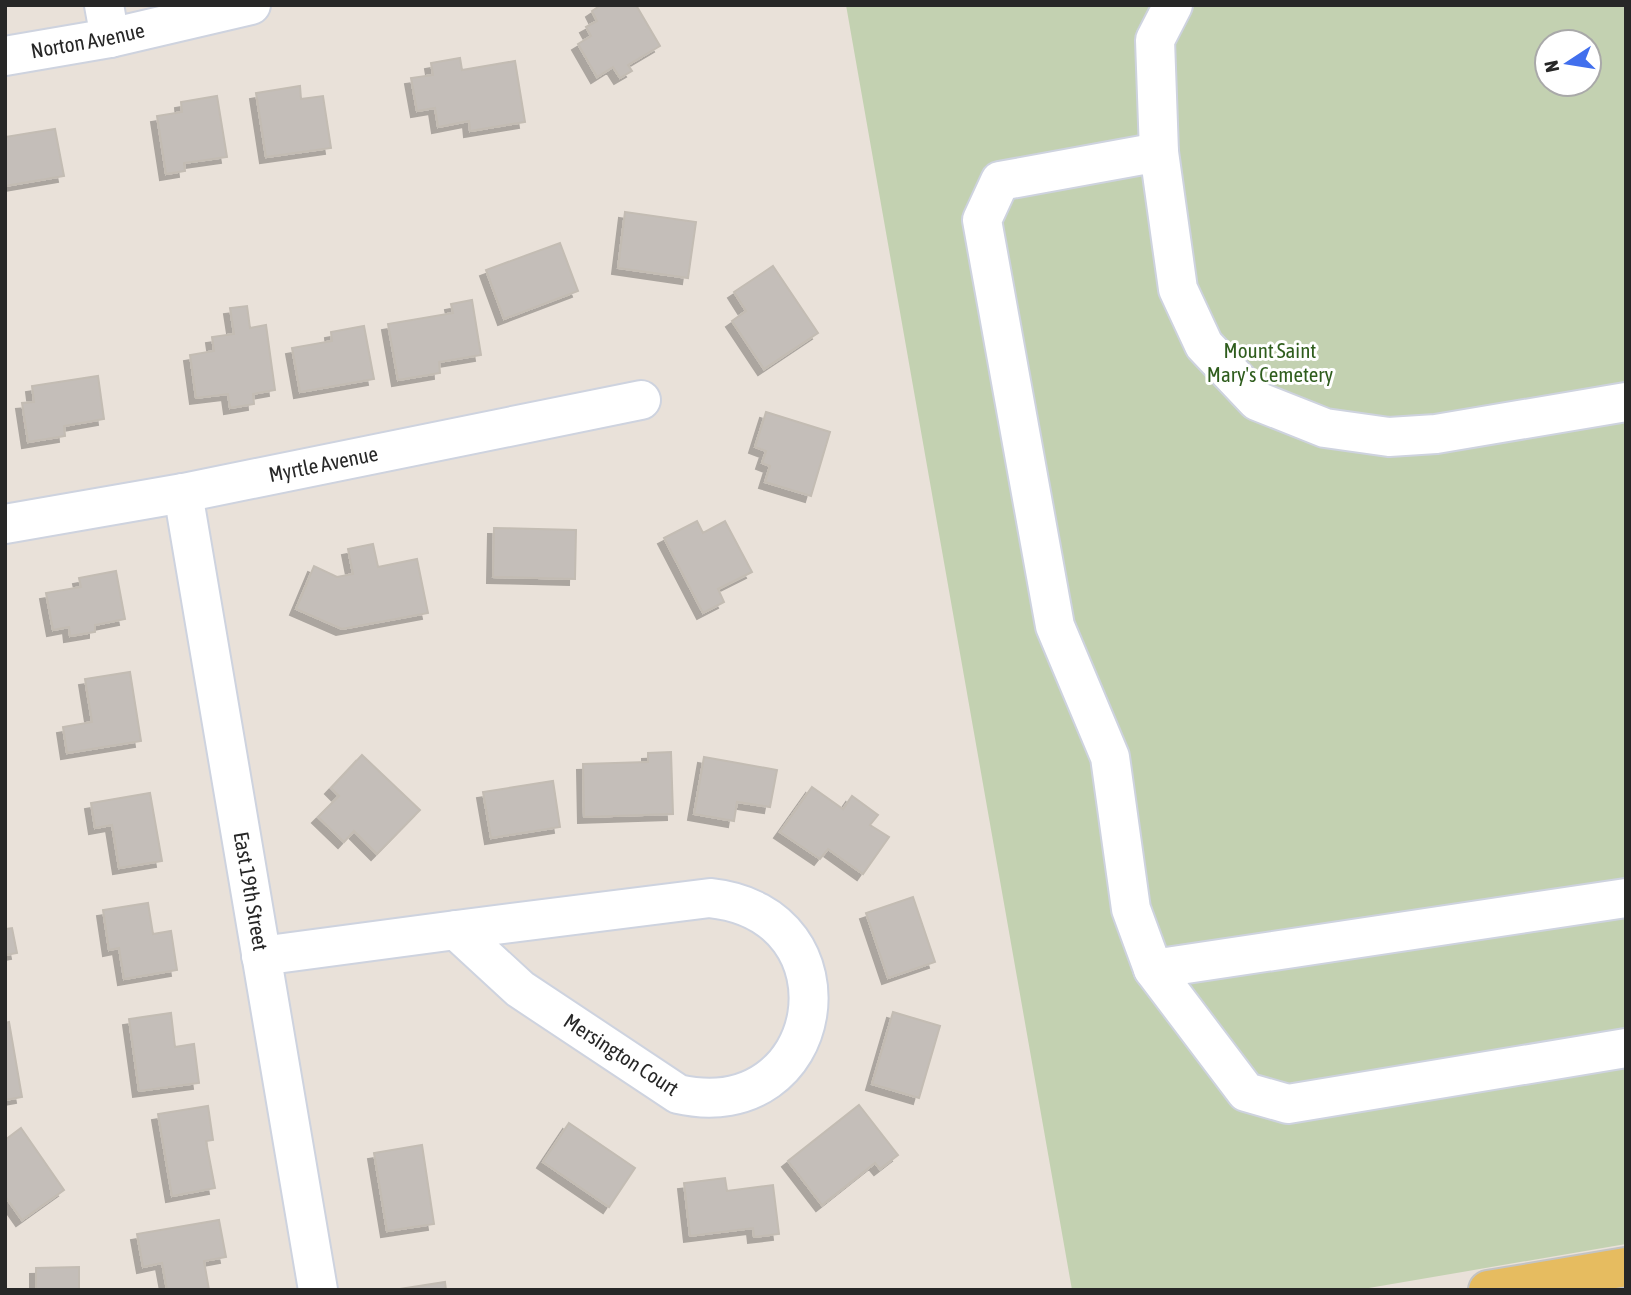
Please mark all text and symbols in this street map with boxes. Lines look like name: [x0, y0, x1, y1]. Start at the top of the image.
street label: Norton Avenue: [29, 17, 147, 62]
north arrow: [1533, 28, 1603, 98]
text: N: [1539, 59, 1563, 74]
park label: Mount Saint Mary's Cemetery: [1207, 338, 1333, 386]
street label: Myrtle Avenue: [267, 441, 380, 486]
street label: East 19th Street: [230, 830, 273, 952]
street label: Mersington Court: [560, 1008, 683, 1100]

